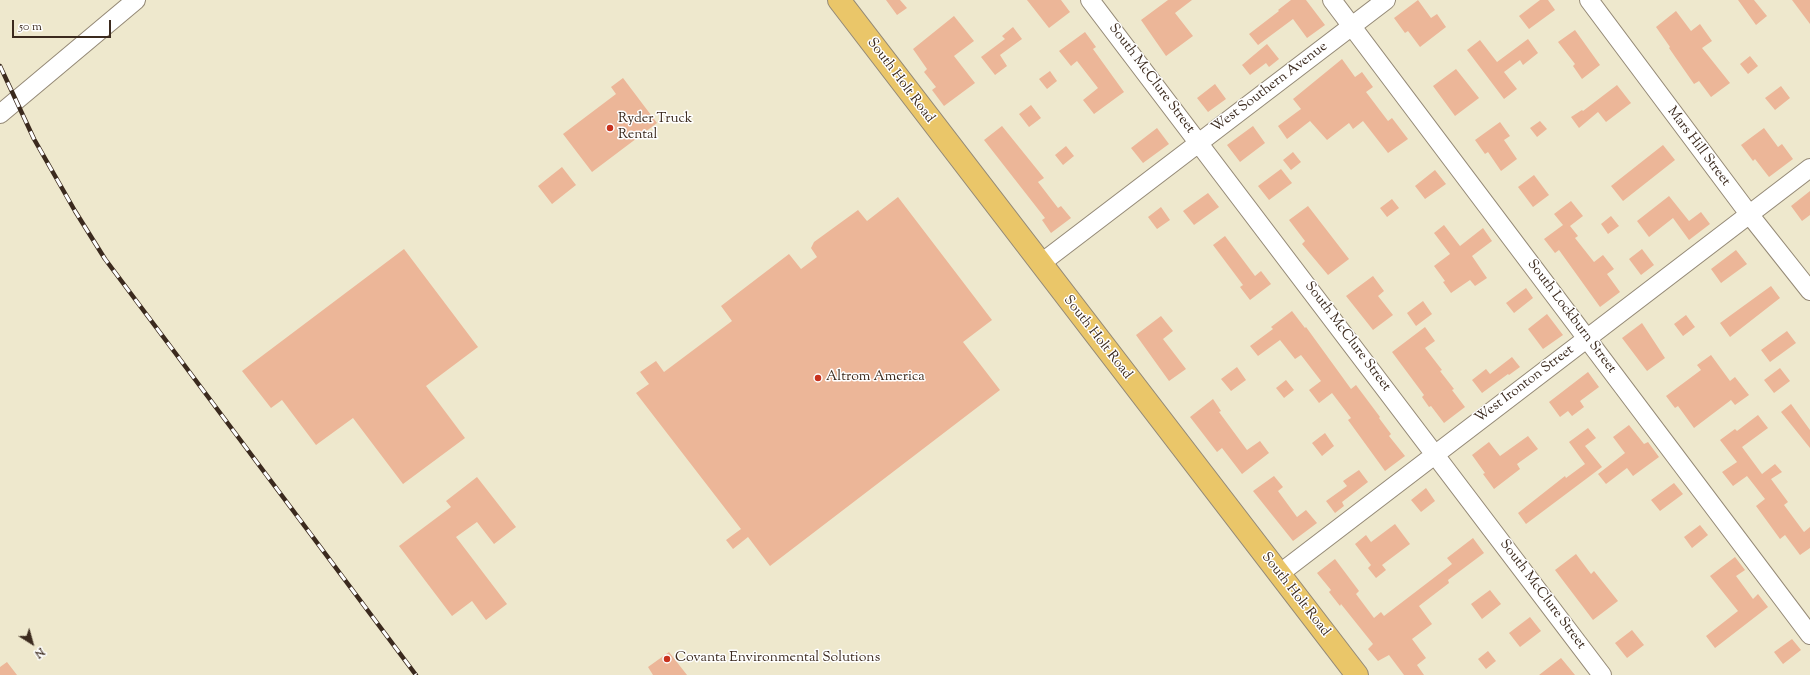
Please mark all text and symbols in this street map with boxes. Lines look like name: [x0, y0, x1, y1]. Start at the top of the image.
scale bar: [14, 12, 113, 38]
text: 50 m: [19, 18, 42, 36]
street label: South McClure Street: [1104, 21, 1198, 137]
street label: South Holt Road: [863, 35, 937, 127]
street label: West Southern Avenue: [1209, 39, 1331, 137]
street label: Mars Hill Street: [1663, 104, 1733, 190]
place label: Ryder Truck Rental: [618, 112, 692, 144]
marker: Ryder Truck Rental: [605, 123, 615, 133]
street label: South Lockburn Street: [1523, 257, 1619, 377]
street label: South McClure Street: [1300, 279, 1394, 395]
street label: South Holt Road: [1059, 293, 1135, 383]
street label: West Ironton Street: [1472, 342, 1578, 428]
place label: Altrom America: [826, 370, 925, 386]
marker: Altrom America: [813, 373, 823, 383]
street label: South McClure Street: [1495, 537, 1589, 653]
street label: South Holt Road: [1257, 550, 1333, 640]
north arrow: [12, 623, 52, 663]
text: N: [31, 644, 48, 662]
place label: Covanta Environmental Solutions: [675, 651, 880, 667]
marker: Covanta Environmental Solutions: [662, 654, 672, 664]

